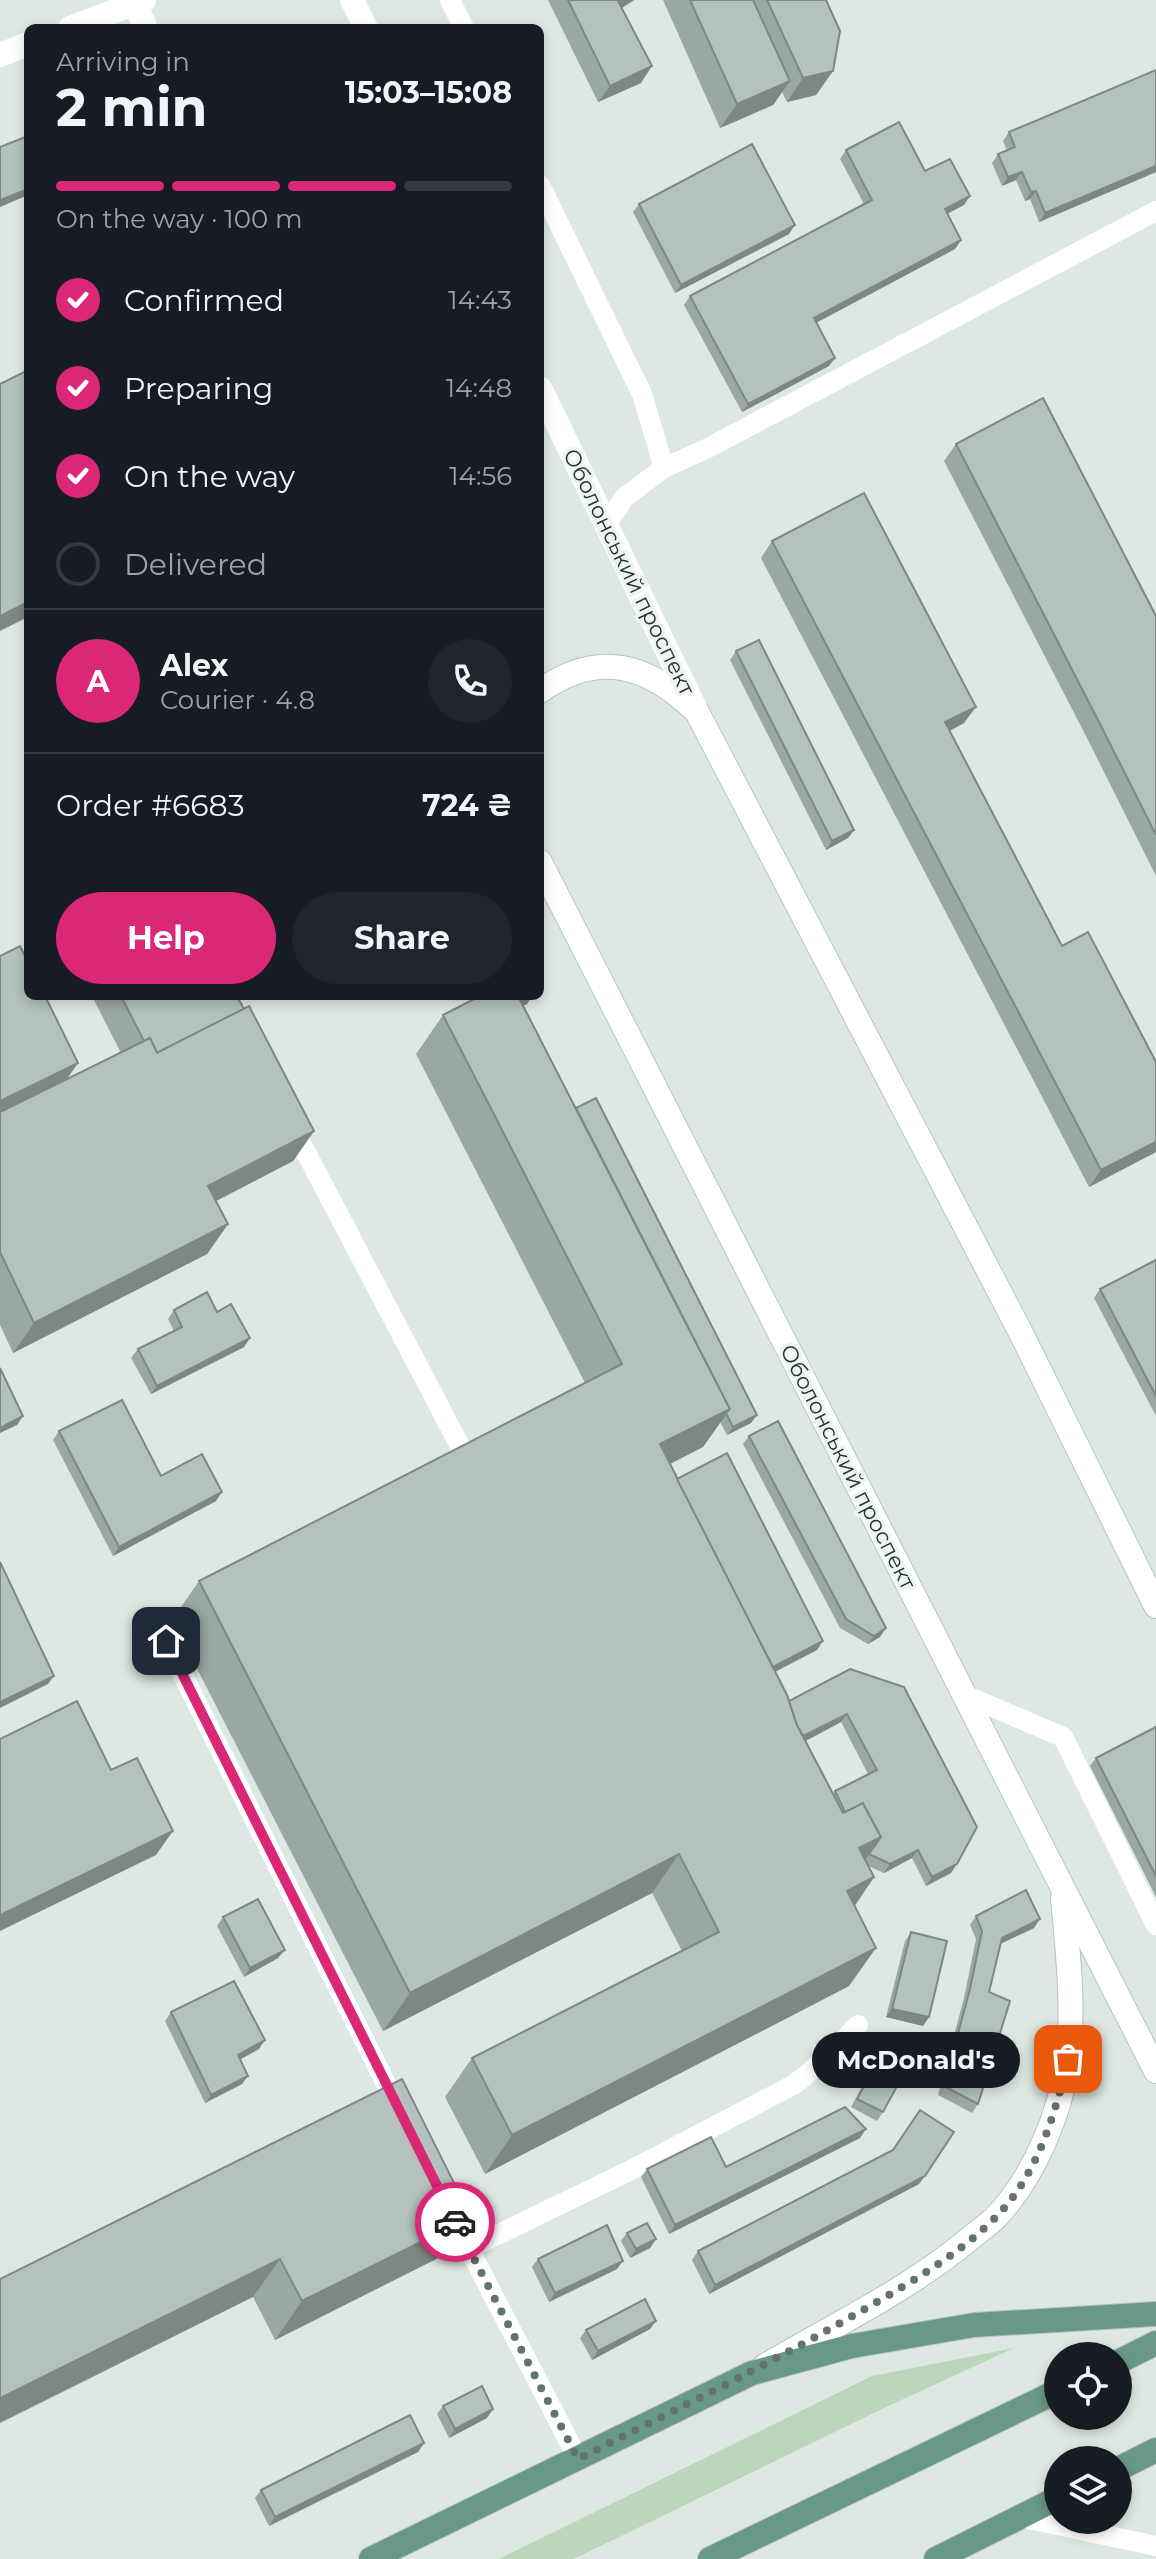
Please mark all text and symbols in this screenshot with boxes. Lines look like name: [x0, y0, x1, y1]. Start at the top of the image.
text: Arriving in: [56, 46, 190, 78]
text: 15:03–15:08: [345, 74, 512, 111]
text: 2 min: [56, 76, 208, 139]
text: On the way · 100 m: [56, 203, 303, 235]
icon: check: [56, 278, 100, 322]
text: Confirmed: [124, 282, 284, 319]
text: 14:43: [448, 284, 512, 316]
icon: check: [56, 366, 100, 410]
text: Preparing: [124, 370, 273, 407]
text: 14:48: [446, 372, 512, 404]
street label: Оболонський проспект: [557, 444, 701, 700]
icon: check: [56, 454, 100, 498]
text: On the way: [124, 458, 295, 495]
text: 14:56: [449, 460, 512, 492]
text: Delivered: [124, 546, 267, 583]
button: phone: [428, 639, 512, 723]
text: Alex: [160, 647, 228, 684]
text: A: [87, 663, 109, 700]
text: Courier · 4.8: [160, 684, 315, 716]
text: Order #6683: [56, 787, 245, 824]
text: 724 ₴: [422, 787, 512, 824]
button: Help: [56, 892, 276, 984]
button: Share: [292, 892, 512, 984]
street label: Оболонський проспект: [774, 1340, 922, 1594]
pin: [132, 1607, 200, 1675]
icon: home: [144, 1619, 188, 1663]
pin: [1034, 2025, 1102, 2093]
callout: McDonald's: [812, 2031, 1020, 2087]
icon: bag: [1046, 2037, 1090, 2081]
text: McDonald's: [837, 2044, 995, 2076]
courier: [415, 2182, 495, 2262]
icon: car: [433, 2200, 477, 2244]
map controls: [1044, 2342, 1132, 2534]
button: locate: [1044, 2342, 1132, 2430]
button: layers: [1044, 2446, 1132, 2534]

